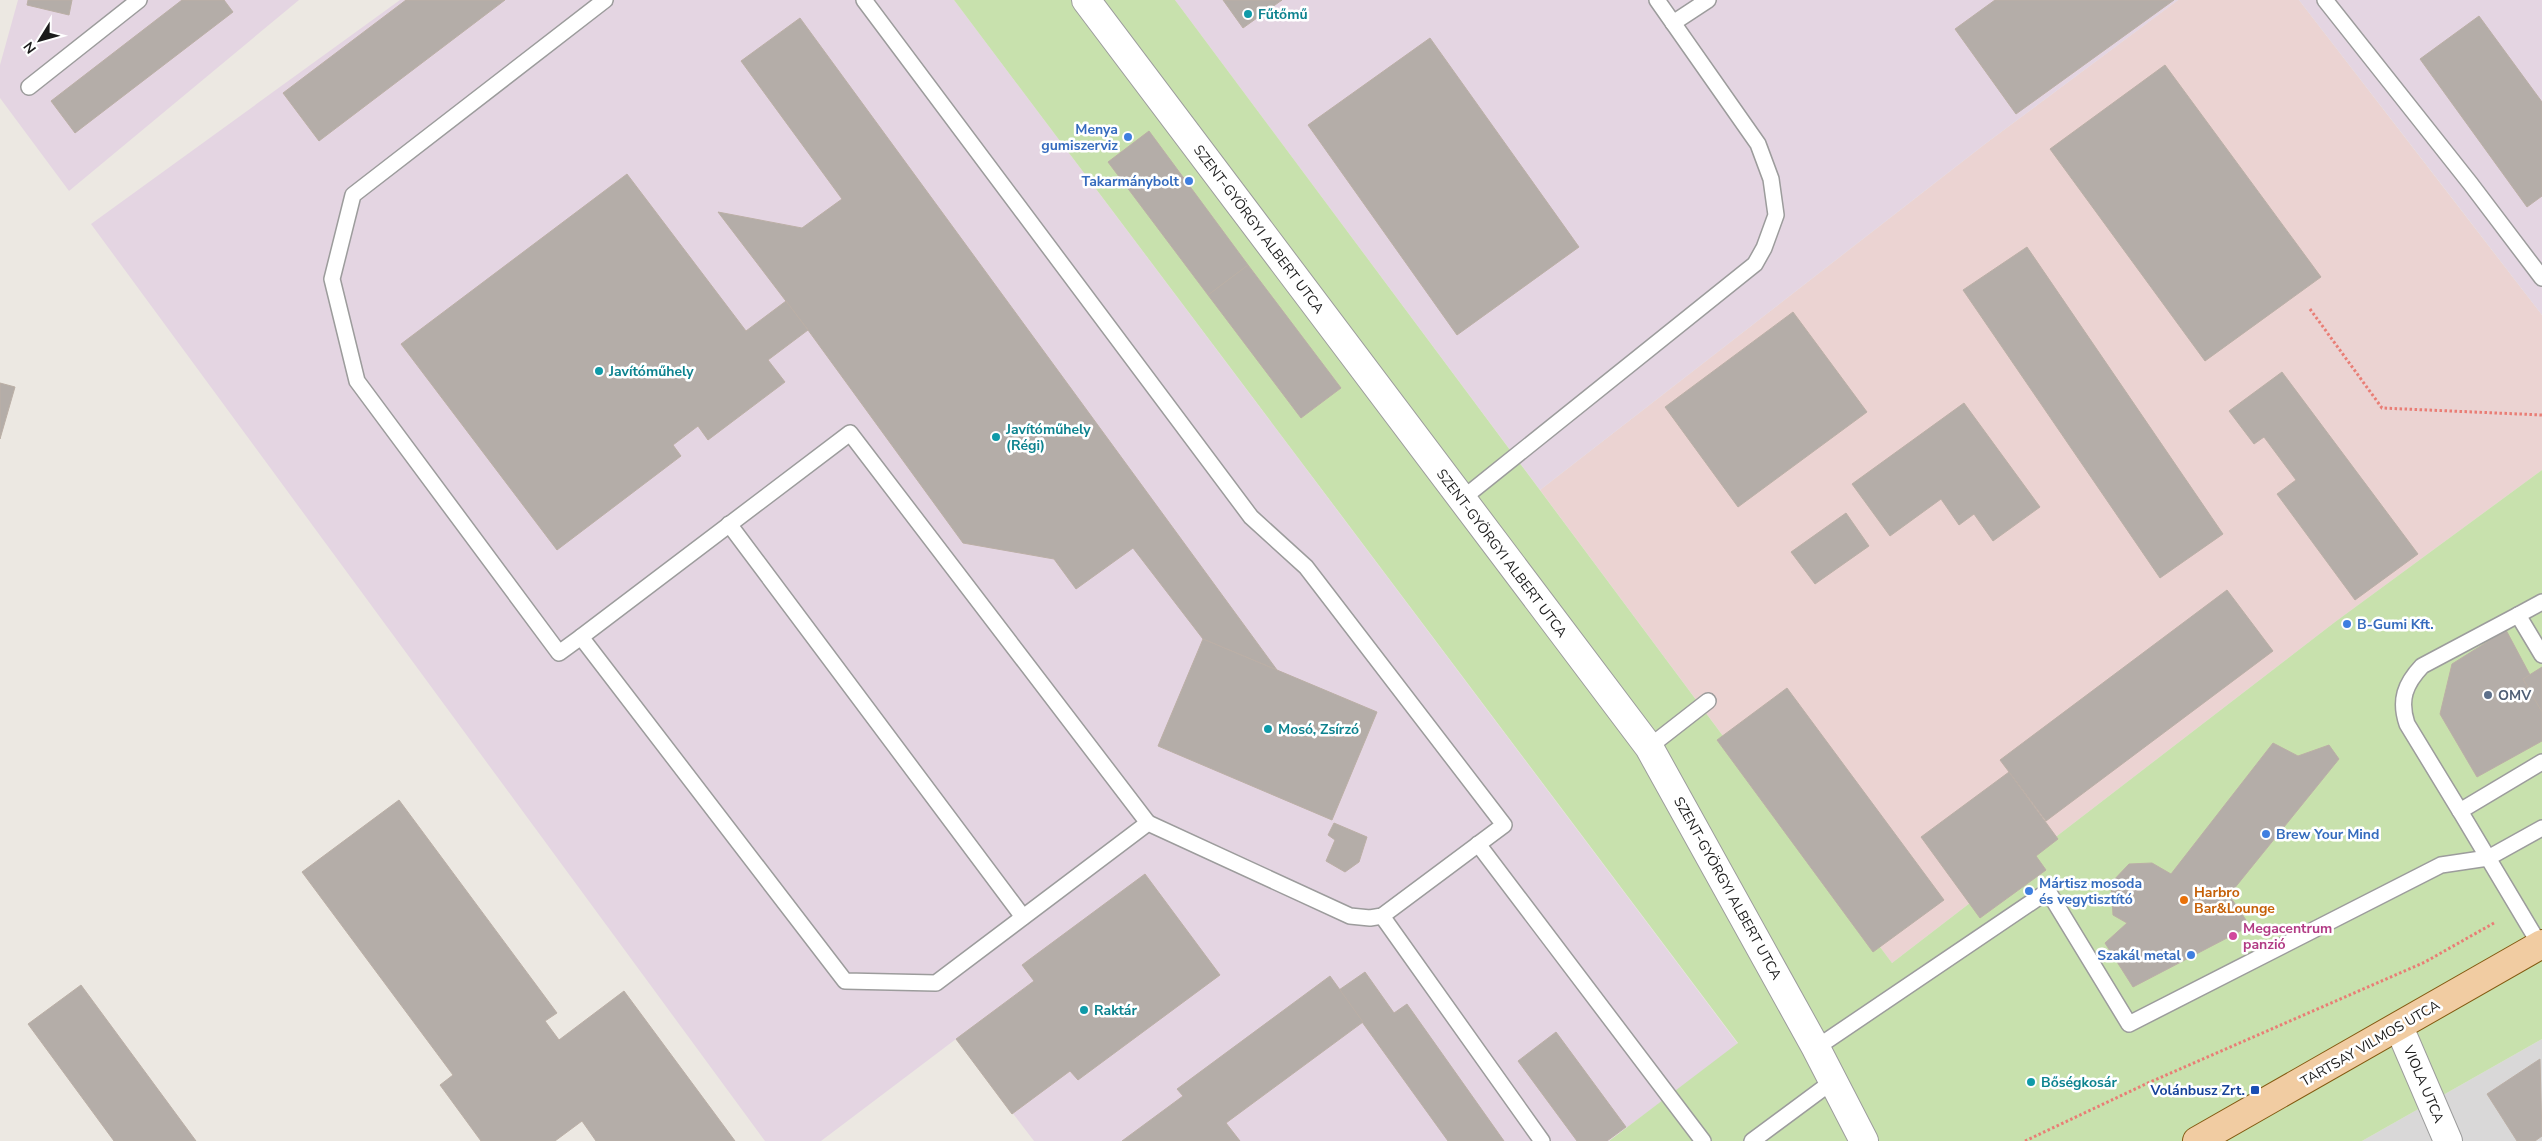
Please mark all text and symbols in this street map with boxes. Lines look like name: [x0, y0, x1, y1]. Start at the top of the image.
place label: Fűtőmű: [1258, 5, 1308, 24]
marker: Fűtőmű: [1242, 8, 1254, 20]
north arrow: [15, 15, 65, 65]
text: N: [19, 38, 41, 57]
place label: Menya gumiszerviz: [1041, 120, 1118, 155]
marker: Menya gumiszerviz: [1122, 131, 1134, 143]
street label: SZENT-GYÖRGYI ALBERT UTCA: [1189, 141, 1328, 317]
place label: Takarmánybolt: [1082, 172, 1180, 191]
marker: Takarmánybolt: [1183, 175, 1195, 187]
place label: Javítóműhely: [608, 362, 694, 381]
marker: Javítóműhely: [593, 365, 605, 377]
place label: Javítóműhely (Régi): [1005, 420, 1091, 455]
marker: Javítóműhely (Régi): [990, 431, 1002, 443]
street label: SZENT-GYÖRGYI ALBERT UTCA: [1432, 465, 1571, 641]
place label: B-Gumi Kft.: [2357, 615, 2434, 634]
marker: B-Gumi Kft.: [2341, 618, 2353, 630]
place label: OMV: [2498, 686, 2532, 705]
marker: OMV: [2482, 689, 2494, 701]
place label: Mosó, Zsírzó: [1278, 720, 1359, 739]
marker: Mosó, Zsírzó: [1262, 723, 1274, 735]
street label: SZENT-GYÖRGYI ALBERT UTCA: [1669, 793, 1786, 983]
place label: Brew Your Mind: [2276, 825, 2379, 844]
marker: Brew Your Mind: [2260, 828, 2272, 840]
place label: Mártisz mosoda és vegytisztító: [2039, 874, 2142, 909]
place label: Harbro Bar&Lounge: [2194, 883, 2275, 918]
marker: Mártisz mosoda és vegytisztító: [2023, 885, 2035, 897]
marker: Harbro Bar&Lounge: [2178, 894, 2190, 906]
place label: Megacentrum panzió: [2243, 919, 2332, 954]
marker: Megacentrum panzió: [2227, 930, 2239, 942]
place label: Szakál metal: [2097, 946, 2182, 965]
marker: Szakál metal: [2185, 949, 2197, 961]
street label: TARTSAY VILMOS UTCA: [2297, 996, 2443, 1091]
place label: Raktár: [1094, 1001, 1138, 1020]
marker: Raktár: [1078, 1004, 1090, 1016]
street label: VIOLA UTCA: [2398, 1042, 2448, 1126]
place label: Bőségkosár: [2041, 1073, 2117, 1092]
marker: Bőségkosár: [2025, 1076, 2037, 1088]
place label: Volánbusz Zrt.: [2149, 1081, 2245, 1100]
marker: Volánbusz Zrt.: [2249, 1084, 2261, 1096]

